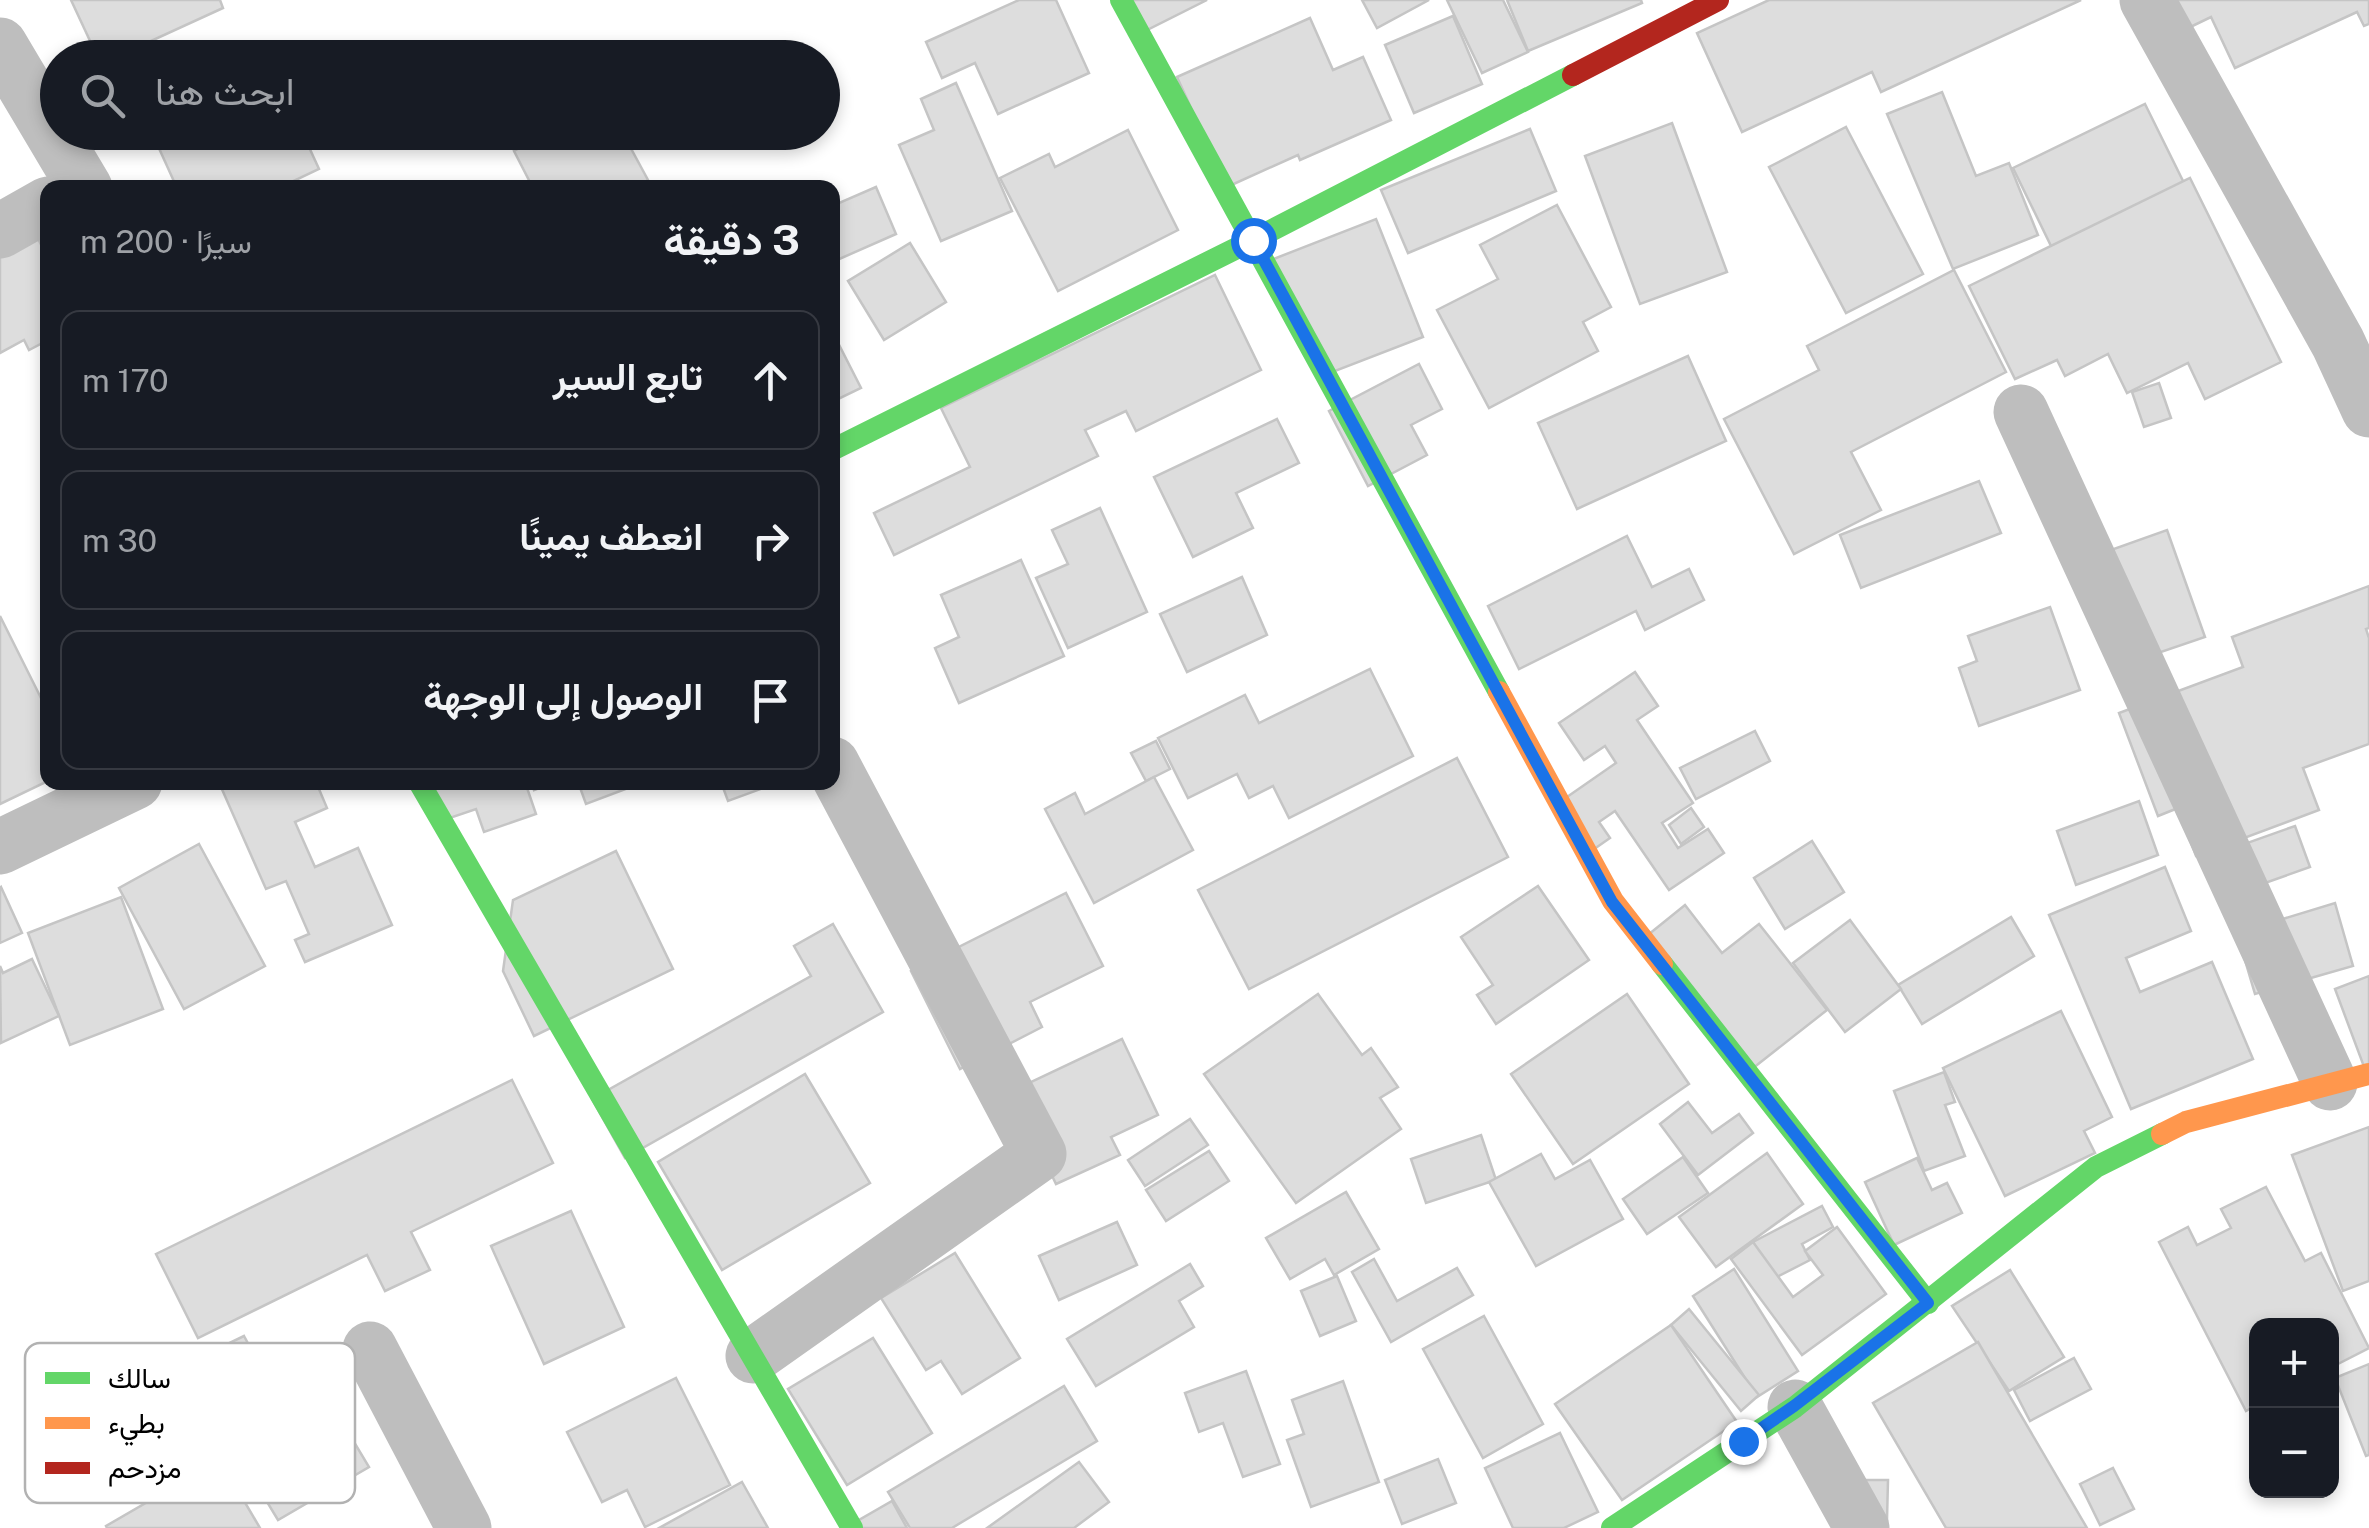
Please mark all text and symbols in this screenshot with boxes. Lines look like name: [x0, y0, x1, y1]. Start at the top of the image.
search box: [40, 40, 840, 150]
icon: search: [75, 68, 130, 123]
text: ابحث هنا: [155, 69, 295, 114]
text: 3 دقيقة: [664, 215, 800, 264]
route start: [1231, 218, 1277, 264]
text: سيرًا · 200 m: [80, 223, 252, 260]
icon: ahead: [743, 353, 798, 408]
text: تابع السير: [553, 354, 703, 399]
text: 170 m: [82, 362, 169, 399]
icon: right: [743, 513, 798, 568]
text: انعطف يمينًا: [519, 514, 703, 559]
text: 30 m: [82, 522, 157, 559]
icon: arrive: [743, 673, 798, 728]
text: الوصول إلى الوجهة: [423, 674, 703, 719]
map controls: [2249, 1318, 2339, 1498]
button: +: [2249, 1318, 2339, 1408]
legend: [25, 1343, 355, 1503]
text: سالك: [108, 1361, 171, 1394]
text: بطيء: [108, 1406, 165, 1446]
button: −: [2249, 1408, 2339, 1498]
route end: [1721, 1419, 1767, 1465]
text: مزدحم: [108, 1451, 181, 1487]

